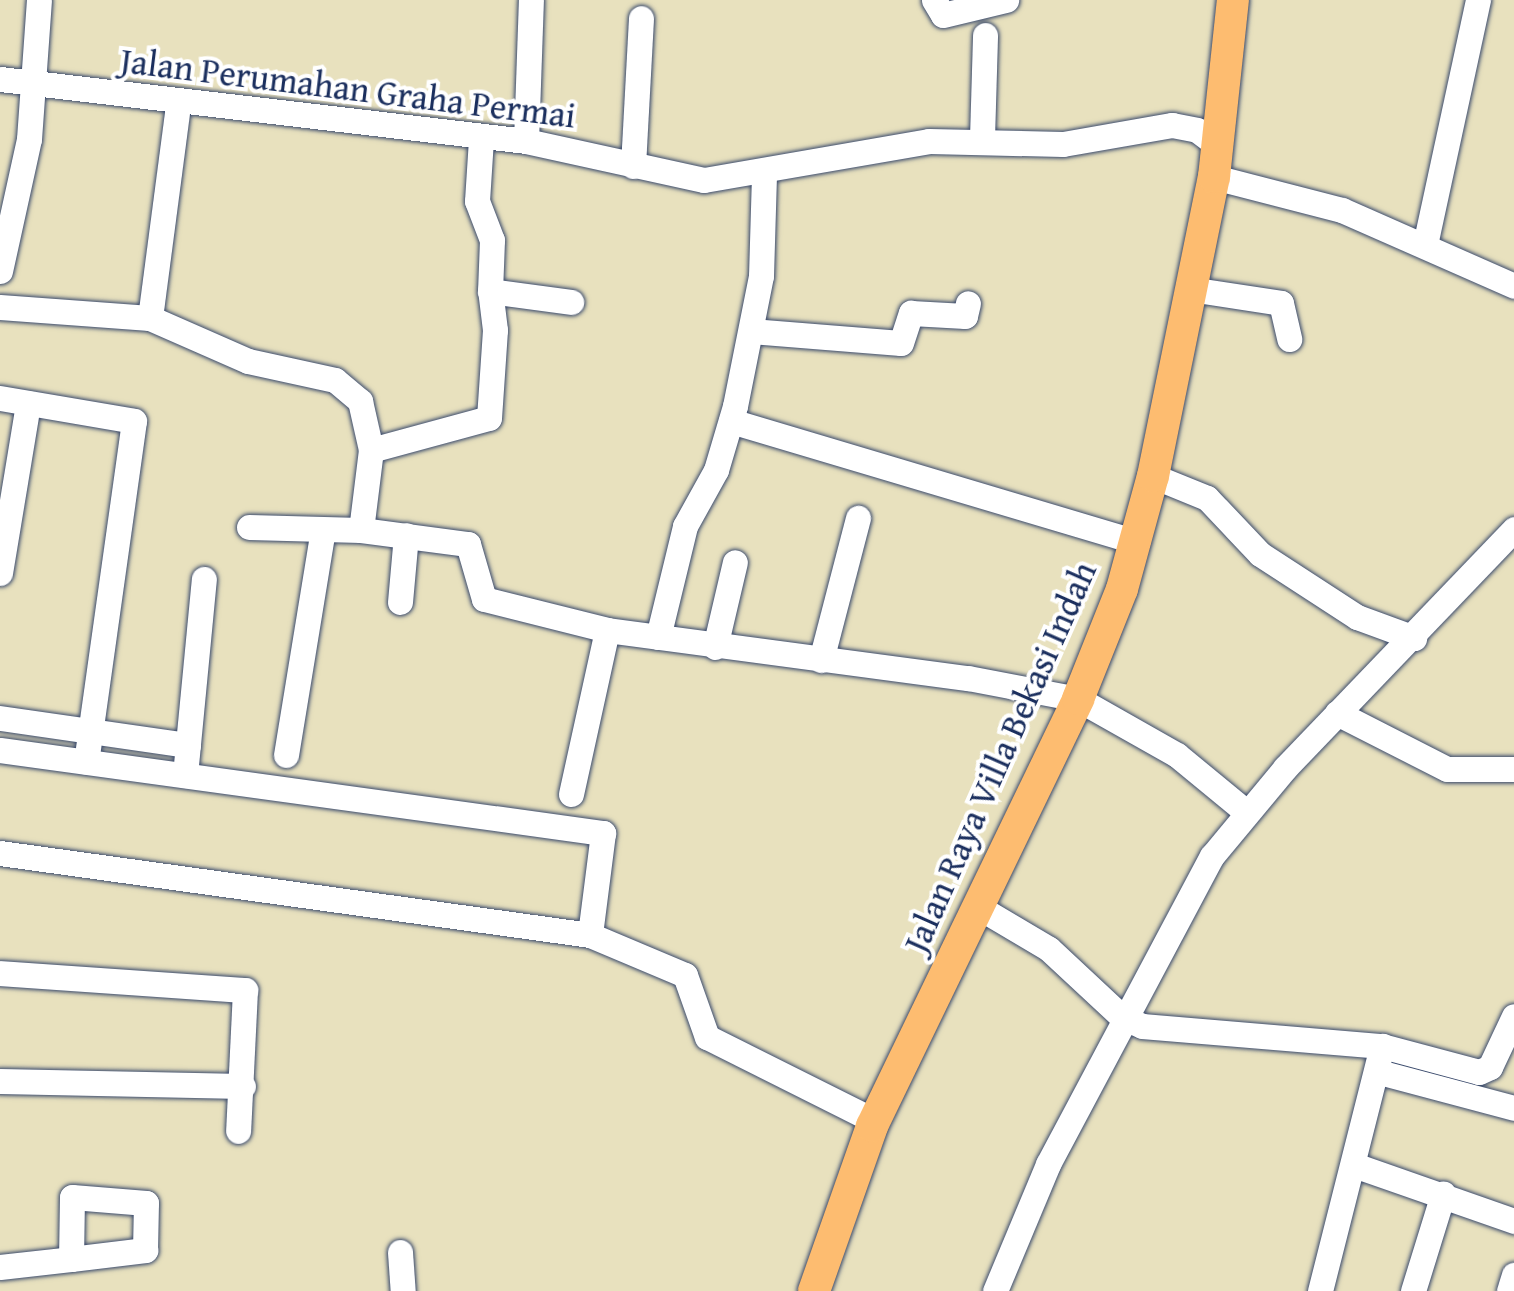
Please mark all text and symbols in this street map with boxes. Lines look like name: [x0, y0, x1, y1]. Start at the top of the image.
street label: Jalan Perumahan Graha Permai: [118, 39, 578, 137]
street label: Jalan Raya Villa Bekasi Indah: [895, 555, 1105, 959]

